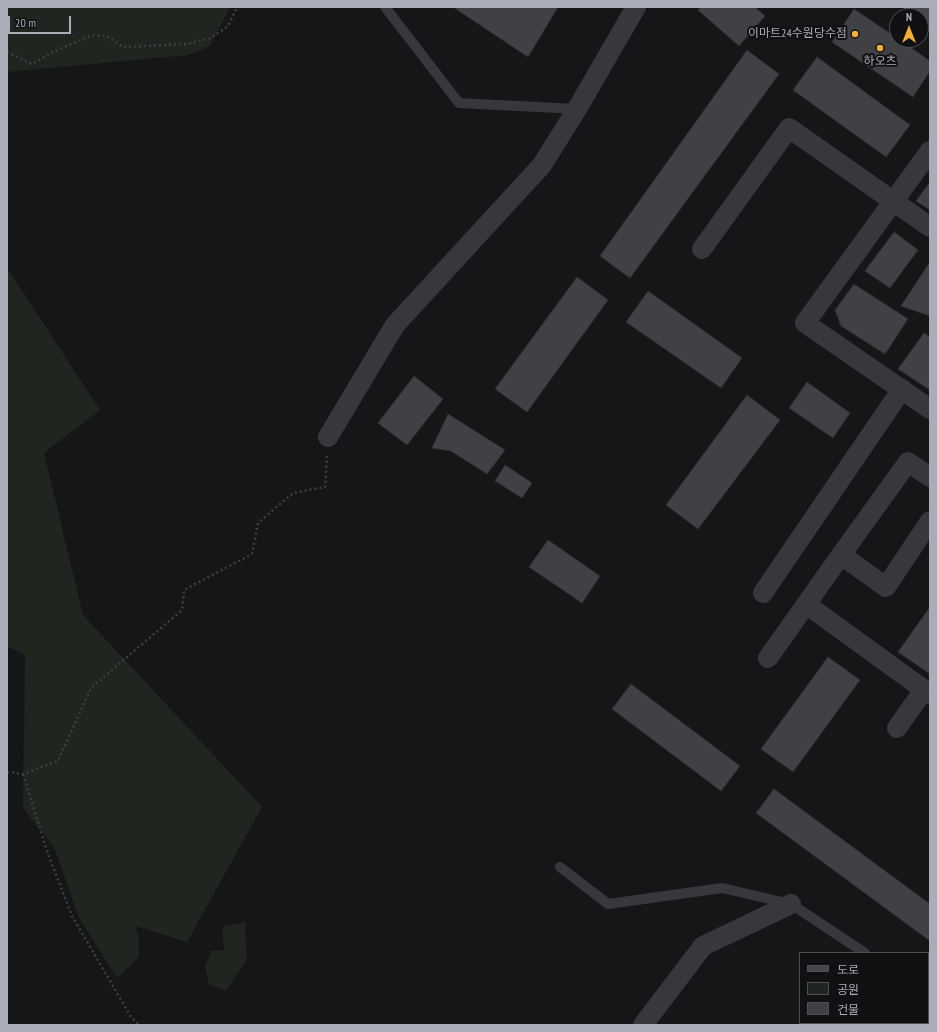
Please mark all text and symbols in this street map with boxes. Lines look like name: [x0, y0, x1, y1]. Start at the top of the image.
scale bar: [10, 8, 73, 34]
north arrow: [889, 8, 929, 48]
text: N: [906, 10, 912, 24]
text: 20 m: [15, 15, 36, 30]
place label: 이마트24수원당수점: [748, 27, 847, 41]
marker: 이마트24수원당수점: [850, 29, 860, 39]
marker: 하오츠: [875, 43, 885, 53]
place label: 하오츠: [863, 55, 897, 69]
legend: [799, 952, 929, 1024]
text: 도로: [837, 962, 859, 977]
text: 공원: [837, 982, 859, 997]
text: 건물: [837, 1002, 859, 1017]

